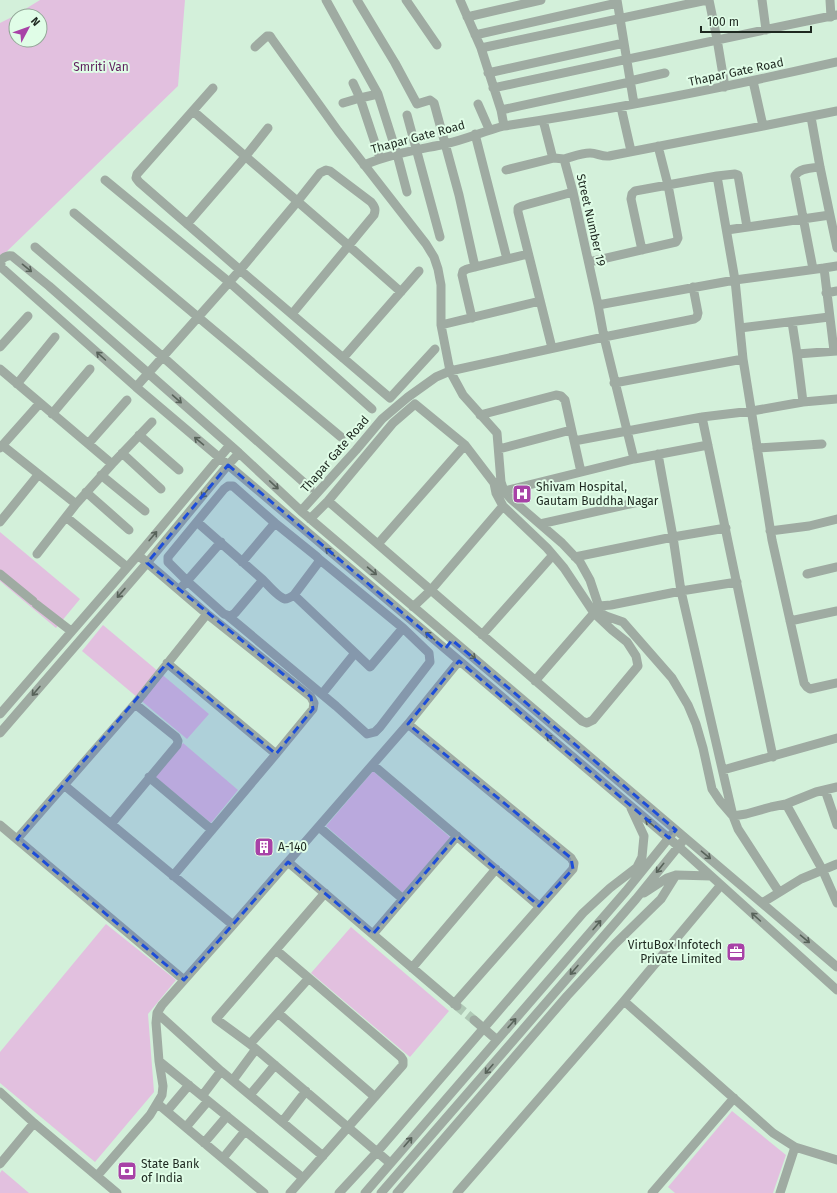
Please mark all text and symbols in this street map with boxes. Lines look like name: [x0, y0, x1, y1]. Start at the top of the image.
north arrow: [8, 8, 48, 48]
scale bar: [701, 8, 811, 34]
text: N: [28, 15, 42, 29]
text: 100 m: [707, 15, 739, 29]
street label: Thapar Gate Road: [687, 55, 785, 89]
park label: Smriti Van: [73, 60, 129, 74]
street label: Thapar Gate Road: [369, 118, 467, 156]
street label: Street Number 19: [574, 173, 608, 267]
one-way arrow: [22, 263, 32, 272]
one-way arrow: [96, 351, 106, 360]
one-way arrow: [172, 394, 182, 403]
street label: Thapar Gate Road: [298, 413, 372, 495]
one-way arrow: [194, 436, 205, 445]
place label: Shivam Hospital, Gautam Buddha Nagar: [536, 480, 659, 508]
one-way arrow: [269, 481, 279, 490]
hospital icon: Shivam Hospital, Gautam Buddha Nagar: [511, 483, 533, 505]
one-way arrow: [200, 488, 209, 499]
one-way arrow: [149, 531, 158, 541]
one-way arrow: [325, 547, 336, 556]
one-way arrow: [366, 566, 376, 575]
one-way arrow: [117, 588, 126, 598]
one-way arrow: [425, 632, 435, 641]
one-way arrow: [465, 651, 476, 660]
one-way arrow: [32, 686, 41, 697]
one-way arrow: [545, 734, 556, 743]
one-way arrow: [645, 818, 655, 827]
building icon: A-140: [253, 836, 275, 858]
place label: A-140: [278, 840, 307, 854]
one-way arrow: [700, 851, 711, 860]
one-way arrow: [656, 863, 665, 874]
one-way arrow: [751, 912, 761, 922]
one-way arrow: [593, 919, 602, 930]
one-way arrow: [800, 935, 810, 944]
place label: VirtuBox Infotech Private Limited: [628, 938, 722, 966]
office icon: VirtuBox Infotech Private Limited: [725, 941, 747, 963]
one-way arrow: [569, 965, 578, 976]
one-way arrow: [507, 1018, 517, 1028]
one-way arrow: [484, 1063, 493, 1074]
one-way arrow: [404, 1137, 413, 1148]
place label: State Bank of India: [141, 1157, 200, 1185]
bank icon: State Bank of India: [116, 1160, 138, 1182]

